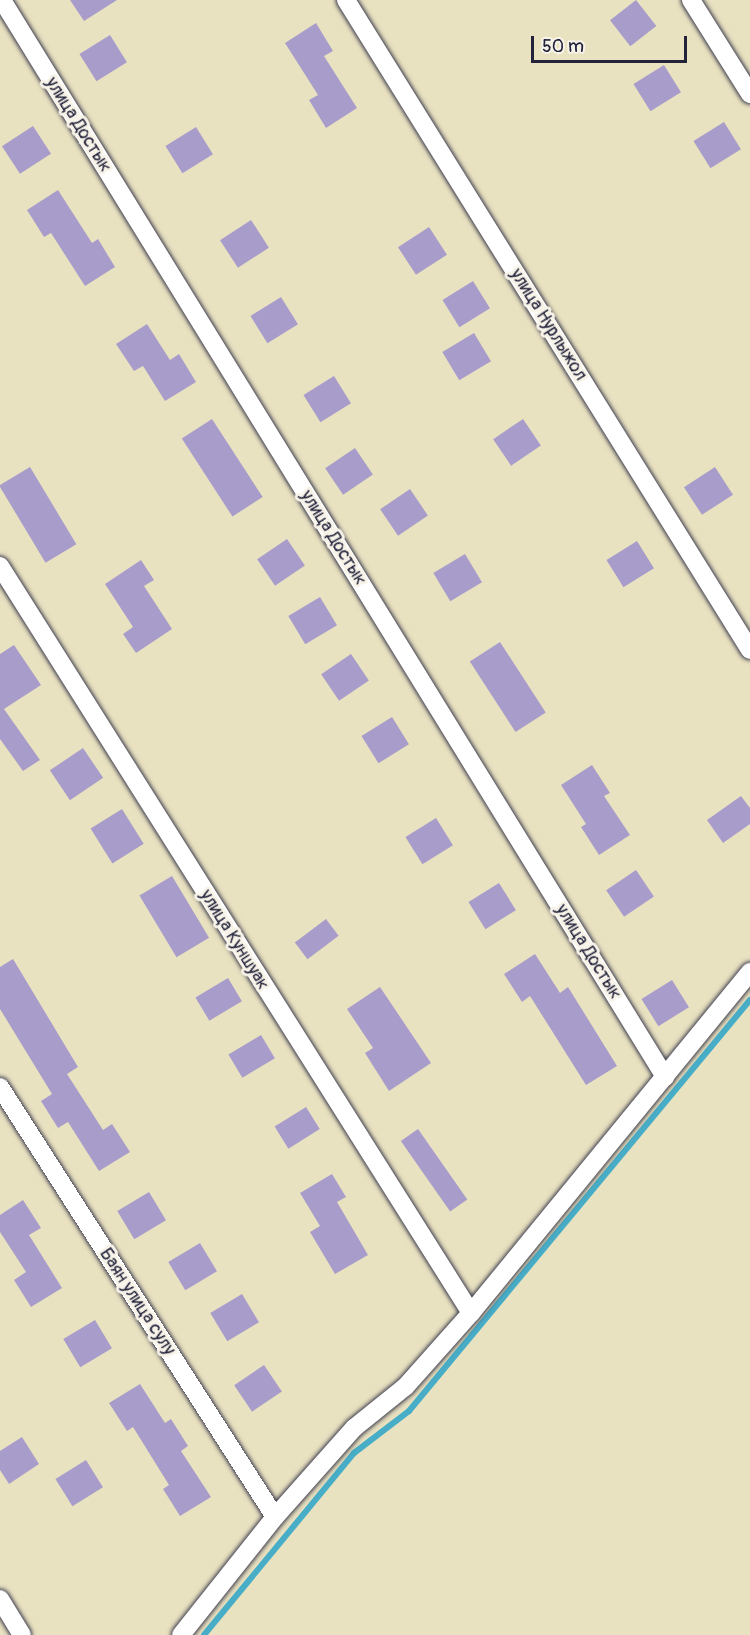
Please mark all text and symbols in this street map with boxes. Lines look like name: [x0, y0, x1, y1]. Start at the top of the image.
scale bar: [534, 24, 690, 62]
text: 50 m: [542, 35, 584, 58]
street label: улица Достык: [40, 74, 116, 176]
street label: улица Нурлыжол: [505, 265, 591, 385]
street label: улица Достык: [295, 487, 371, 589]
street label: улица Куншуак: [195, 886, 273, 994]
street label: улица Достык: [550, 901, 626, 1003]
street label: Баян улица сулу: [94, 1244, 180, 1360]

